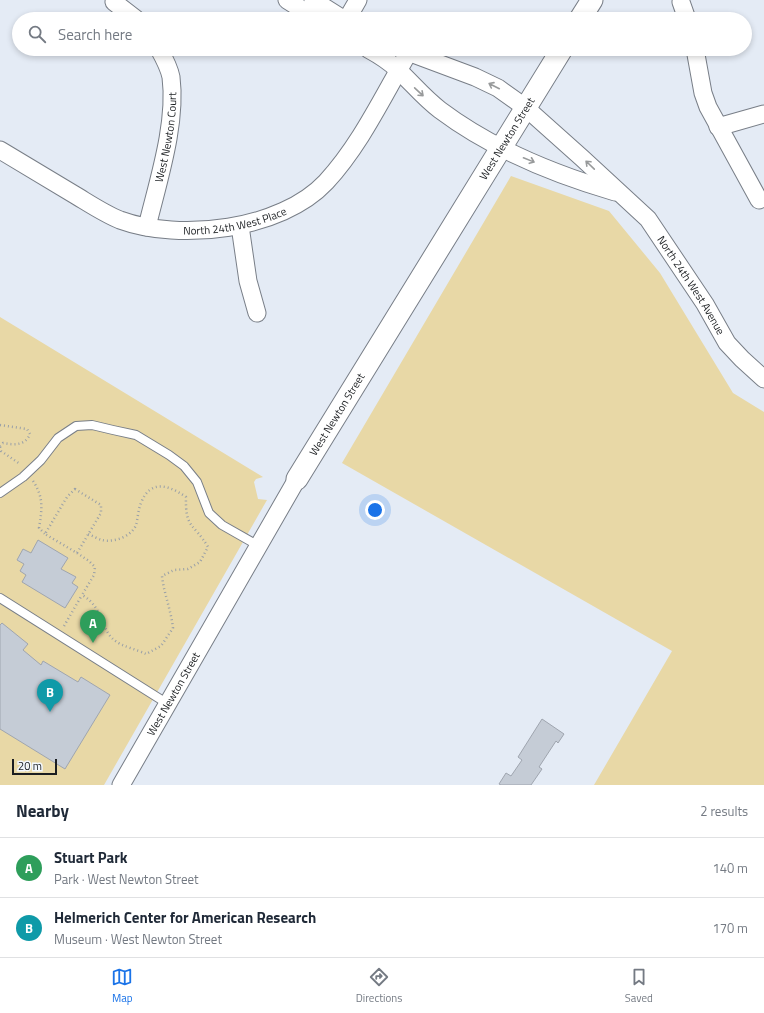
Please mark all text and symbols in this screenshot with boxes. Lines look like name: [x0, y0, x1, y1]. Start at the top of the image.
search box: [12, 12, 752, 56]
icon: search: [26, 23, 48, 45]
text: Search here: [58, 23, 132, 46]
one-way arrow: [488, 82, 500, 89]
one-way arrow: [414, 87, 424, 96]
street label: West Newton Court: [151, 92, 180, 184]
street label: West Newton Street: [475, 94, 538, 183]
one-way arrow: [522, 157, 534, 164]
one-way arrow: [585, 160, 595, 170]
street label: North 24th West Place: [183, 203, 289, 239]
street label: North 24th West Avenue: [653, 233, 729, 338]
street label: West Newton Street: [305, 370, 368, 459]
your location: [365, 500, 385, 520]
pin: A: [80, 610, 106, 643]
street label: West Newton Street: [143, 649, 204, 739]
pin: B: [37, 679, 63, 712]
scale bar: [12, 757, 57, 776]
text: 20 m: [18, 758, 42, 774]
text: Nearby: [16, 798, 69, 824]
text: 2 results: [700, 801, 748, 821]
text: Stuart Park: [54, 846, 128, 869]
text: A: [25, 858, 33, 878]
text: 140 m: [712, 858, 748, 878]
text: Park · West Newton Street: [54, 869, 199, 889]
text: Helmerich Center for American Research: [54, 906, 316, 929]
text: B: [25, 918, 33, 938]
text: 170 m: [712, 918, 748, 938]
text: Museum · West Newton Street: [54, 929, 222, 949]
tab: Map: [111, 966, 133, 1006]
tab: Directions: [356, 966, 402, 1006]
tab: Saved: [625, 966, 653, 1006]

